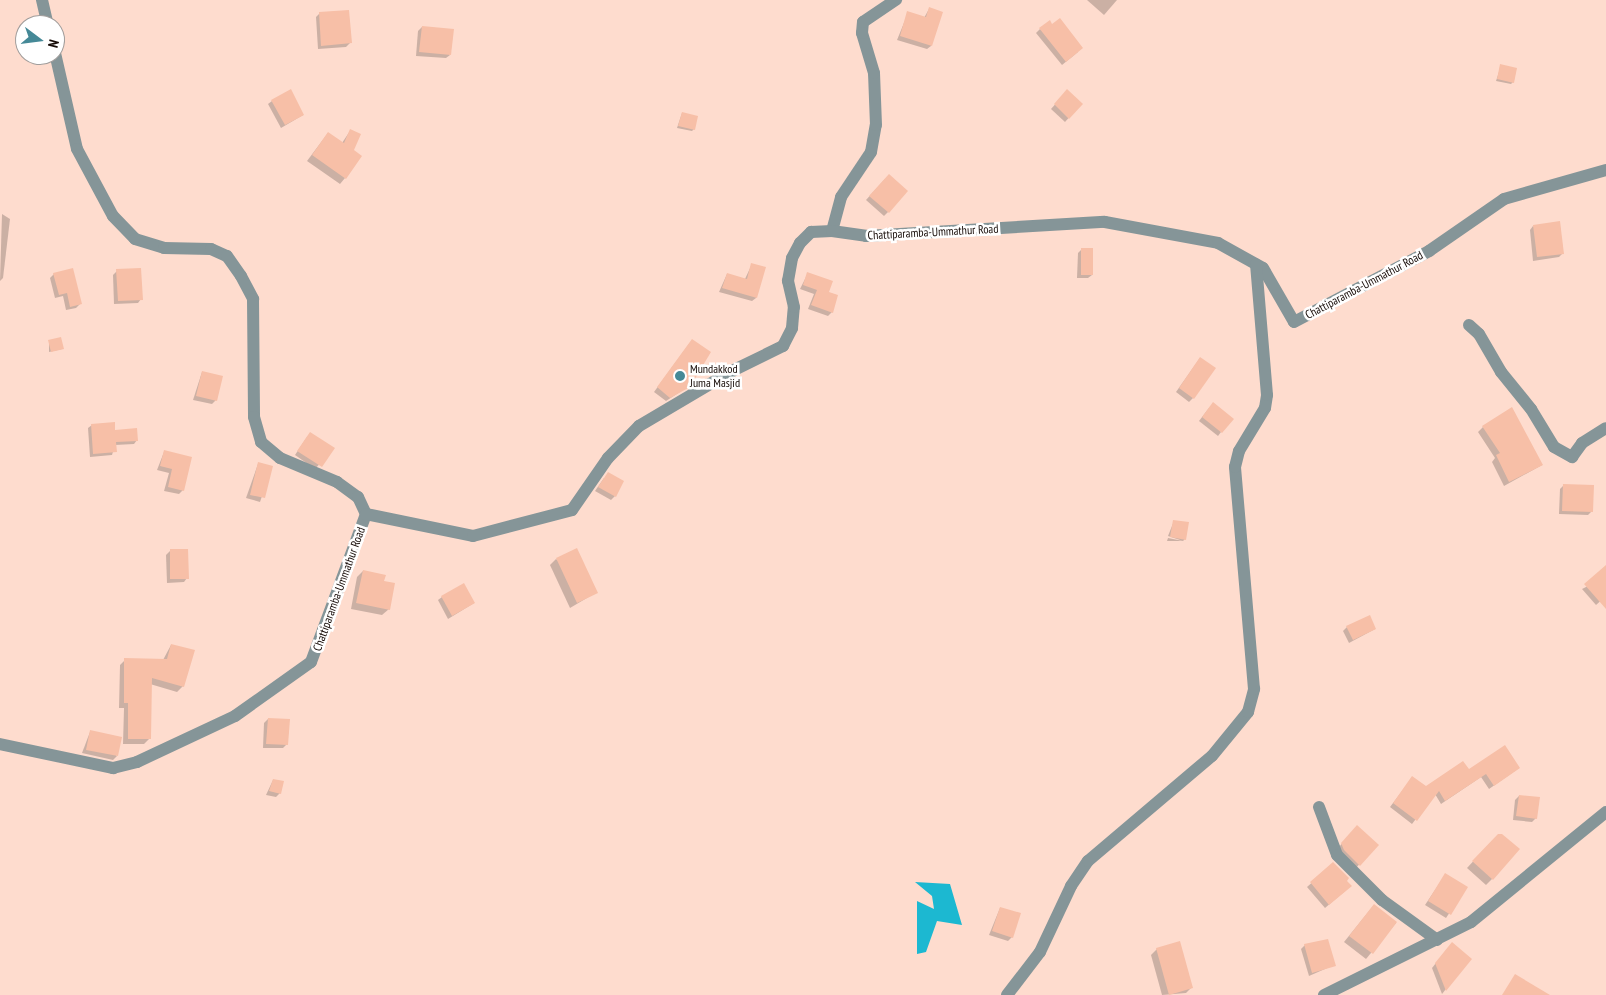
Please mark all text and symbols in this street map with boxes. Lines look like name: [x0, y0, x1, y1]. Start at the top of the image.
north arrow: [15, 15, 65, 65]
text: N: [44, 38, 63, 50]
street label: Chattiparamba-Ummathur Road: [867, 221, 999, 243]
street label: Chattiparamba-Ummathur Road: [1303, 248, 1425, 322]
place label: Mundakkod Juma Masjid: [690, 362, 740, 390]
marker: Mundakkod Juma Masjid: [674, 370, 686, 382]
street label: Chattiparamba-Ummathur Road: [310, 525, 368, 653]

